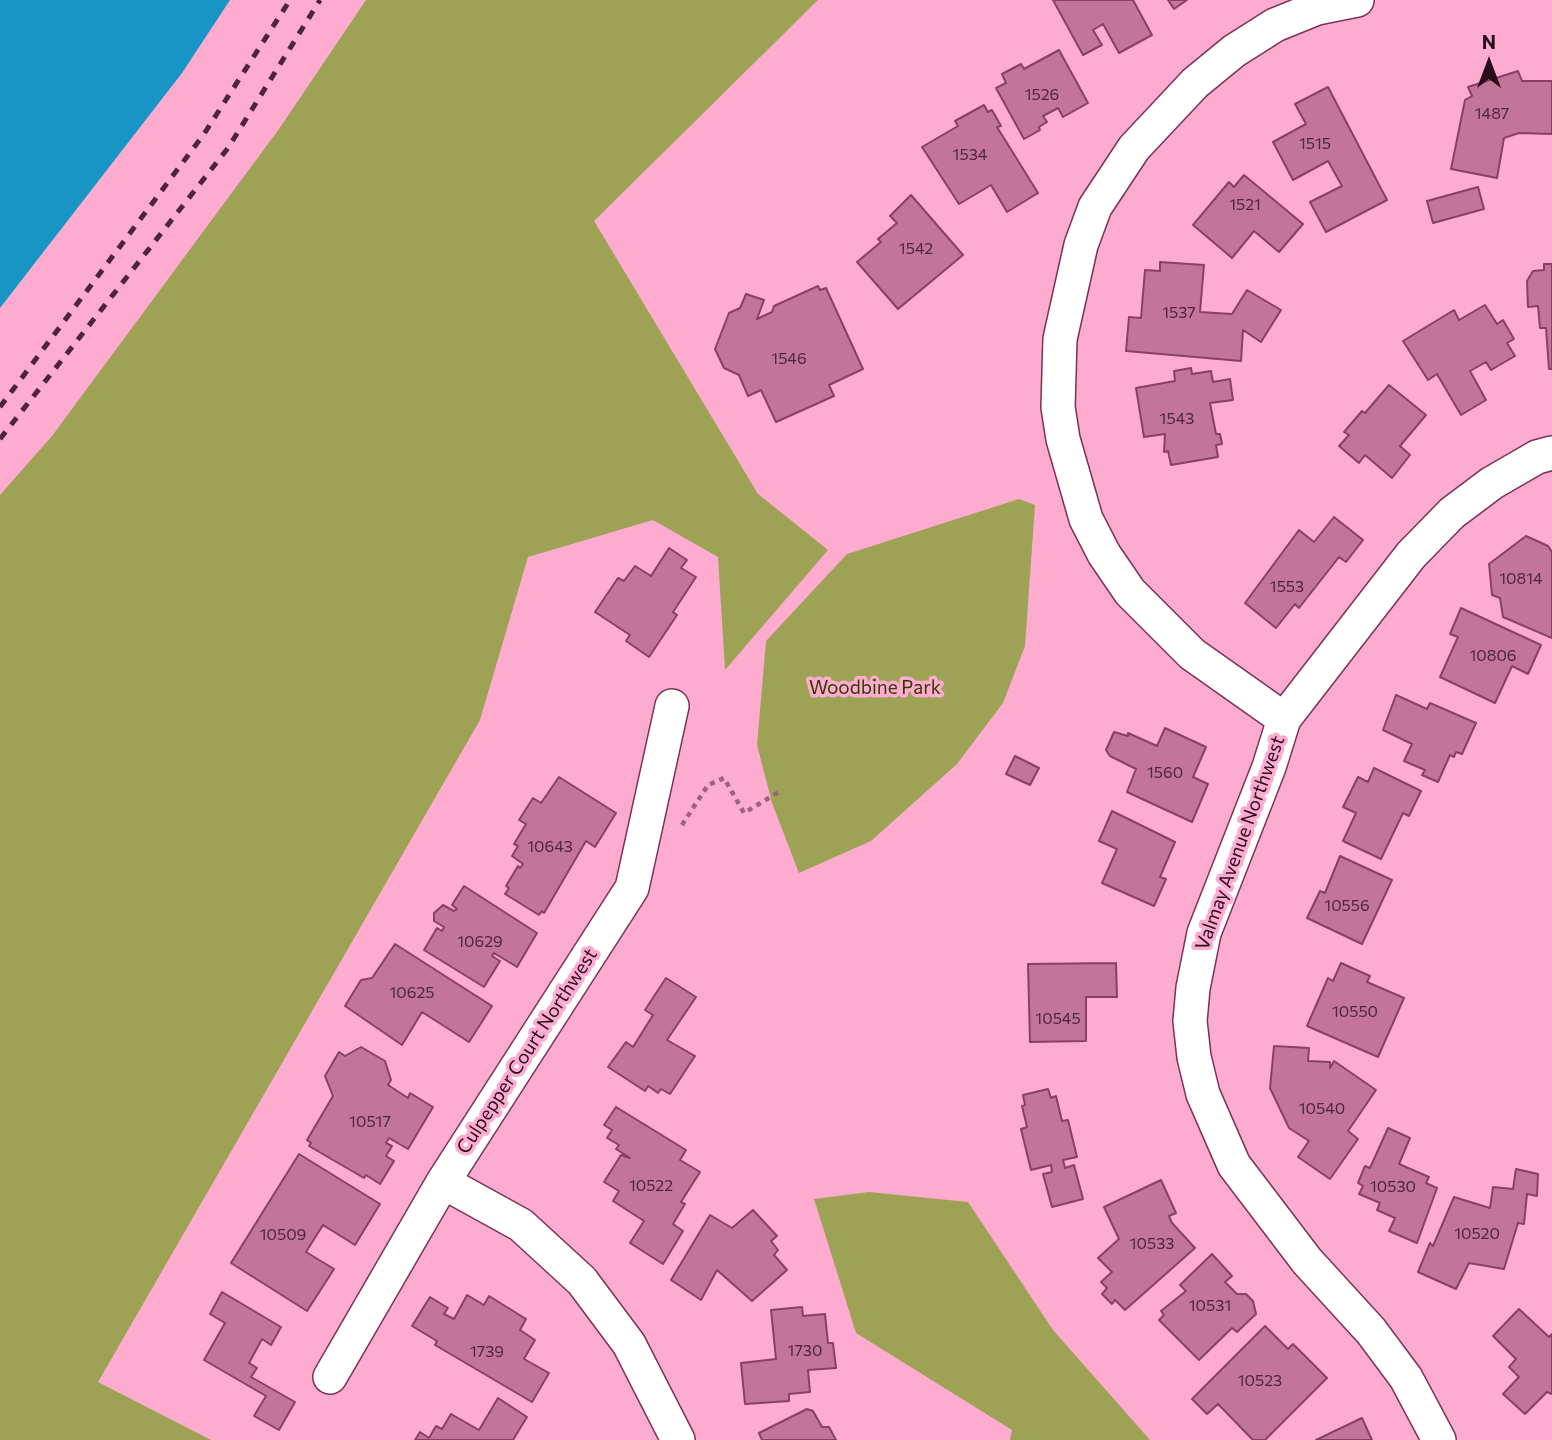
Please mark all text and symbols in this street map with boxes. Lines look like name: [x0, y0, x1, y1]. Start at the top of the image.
north arrow: [1454, 28, 1524, 98]
text: N: [1482, 30, 1496, 53]
house number: 1526: [1025, 85, 1059, 105]
house number: 1487: [1475, 104, 1509, 124]
house number: 1515: [1299, 134, 1331, 154]
house number: 1534: [953, 145, 987, 165]
house number: 1521: [1229, 195, 1261, 215]
house number: 1542: [899, 239, 933, 259]
house number: 1537: [1162, 303, 1196, 323]
house number: 1546: [771, 349, 807, 369]
house number: 1543: [1160, 409, 1194, 429]
house number: 10814: [1499, 569, 1543, 589]
house number: 1553: [1270, 577, 1304, 597]
house number: 10806: [1469, 646, 1517, 666]
park label: Woodbine Park: [809, 677, 941, 699]
street label: Valmay Avenue Northwest: [1191, 733, 1289, 953]
house number: 1560: [1147, 763, 1183, 783]
house number: 10643: [527, 837, 573, 857]
house number: 10556: [1324, 896, 1370, 916]
house number: 10629: [457, 932, 503, 952]
street label: Culpepper Court Northwest: [452, 944, 602, 1158]
house number: 10625: [389, 983, 435, 1003]
house number: 10550: [1332, 1002, 1378, 1022]
house number: 10545: [1035, 1009, 1081, 1029]
house number: 10540: [1299, 1099, 1345, 1119]
house number: 10517: [349, 1112, 391, 1132]
house number: 10522: [629, 1176, 673, 1196]
house number: 10530: [1370, 1177, 1416, 1197]
house number: 10520: [1454, 1224, 1500, 1244]
house number: 10509: [260, 1225, 306, 1245]
house number: 10533: [1130, 1234, 1174, 1254]
house number: 10531: [1189, 1296, 1231, 1316]
house number: 1730: [788, 1341, 822, 1361]
house number: 1739: [470, 1342, 504, 1362]
house number: 10523: [1238, 1371, 1282, 1391]

